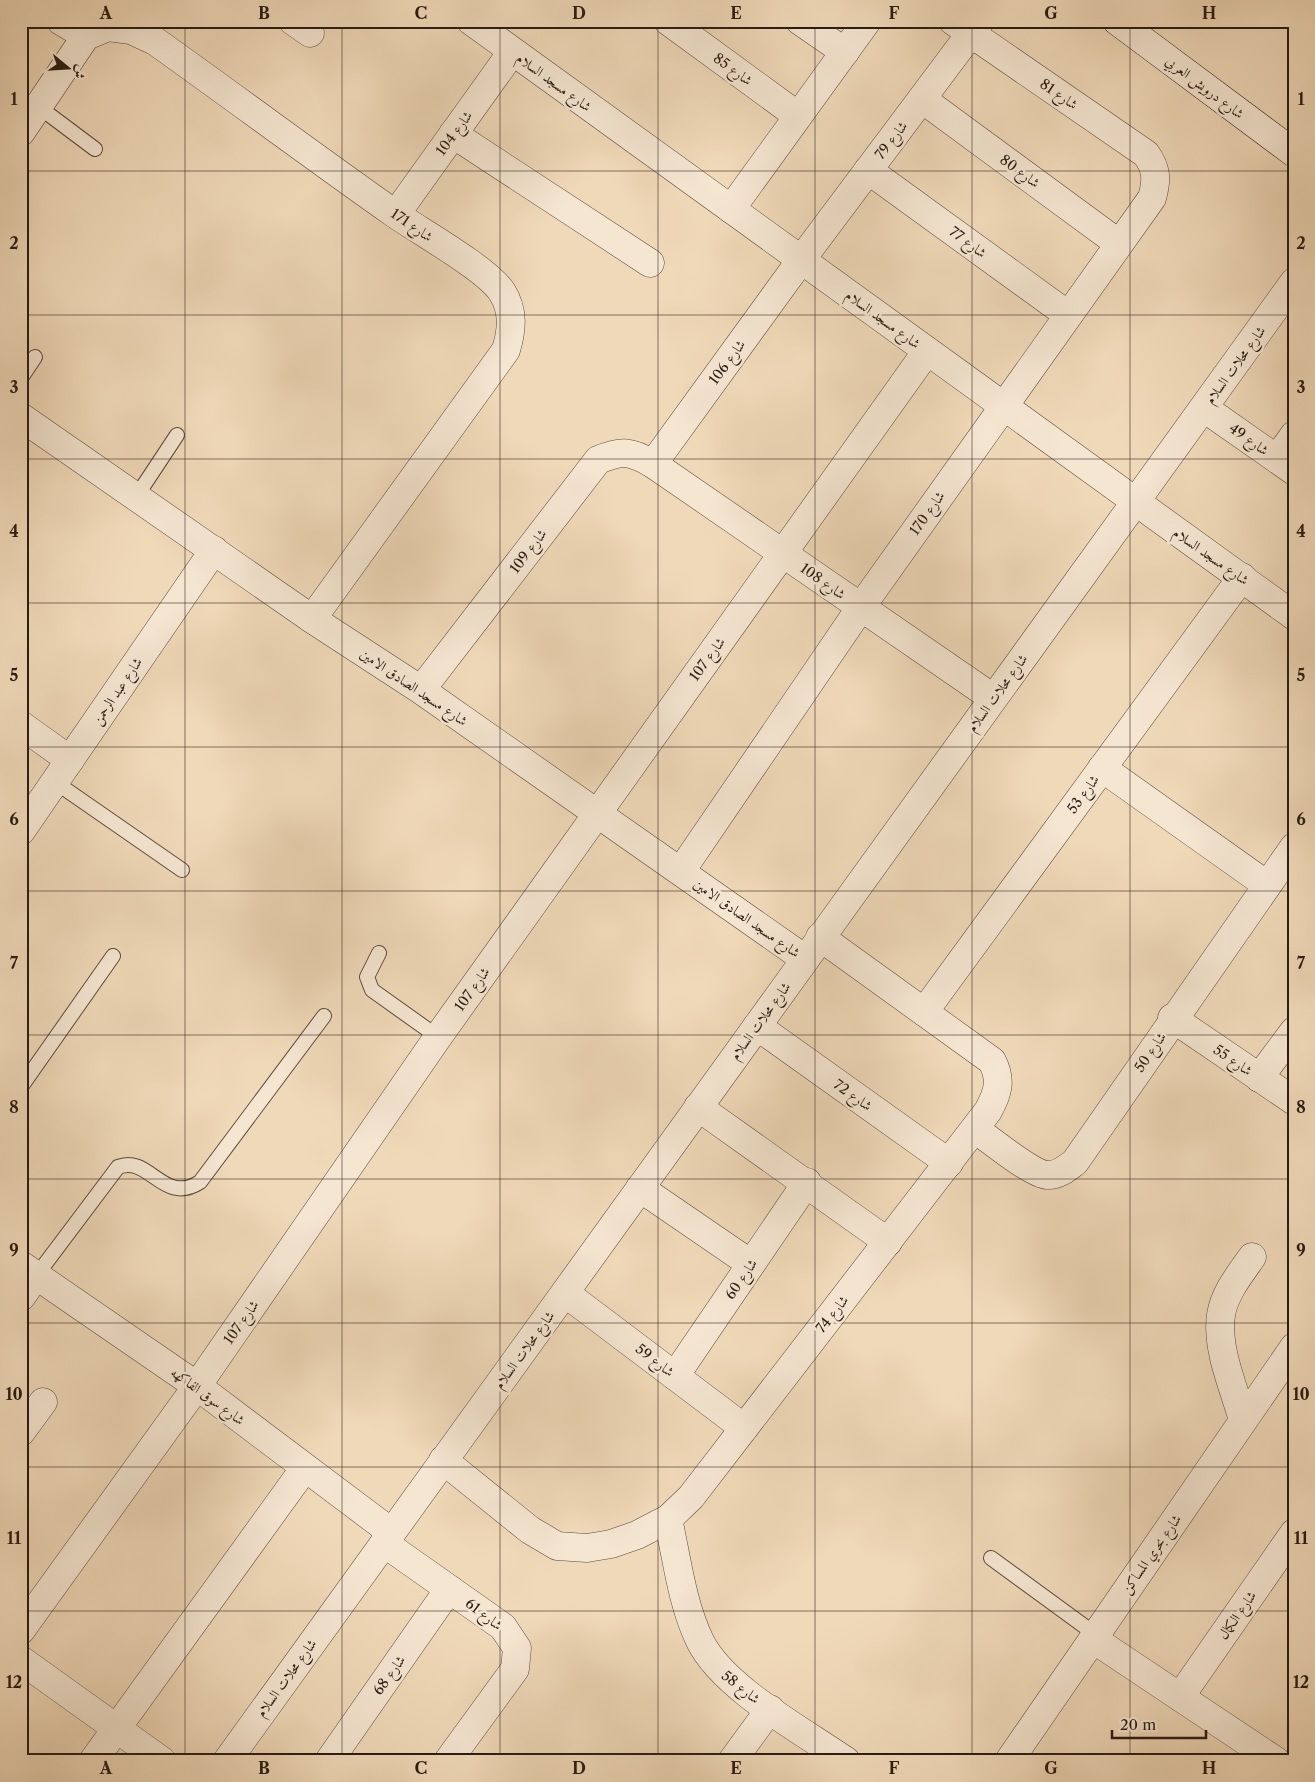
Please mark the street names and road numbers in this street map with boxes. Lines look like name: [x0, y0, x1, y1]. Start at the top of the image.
street label: شارع مسجد السلام: [510, 49, 595, 119]
street label: شارع 85: [708, 49, 756, 92]
street label: شارع درويش العربي: [1160, 52, 1248, 125]
street label: شارع 81: [1035, 75, 1082, 116]
street label: شارع 104: [432, 107, 479, 161]
street label: شارع 79: [871, 117, 914, 164]
street label: شارع 80: [995, 150, 1044, 194]
street label: شارع 171: [386, 204, 436, 248]
street label: شارع 77: [944, 222, 990, 264]
street label: شارع مسجد السلام: [839, 286, 924, 356]
street label: شارع محلات السلام: [1201, 322, 1273, 410]
street label: شارع 106: [705, 336, 752, 390]
street label: شارع 49: [1224, 419, 1272, 462]
street label: شارع 170: [905, 487, 951, 540]
street label: شارع مسجد السلام: [1167, 523, 1253, 592]
street label: شارع 109: [505, 525, 553, 579]
street label: شارع 108: [795, 559, 849, 606]
street label: شارع 107: [685, 634, 731, 686]
street label: شارع مسجد الصادق الامين: [355, 644, 471, 732]
street label: شارع محلات السلام: [963, 650, 1035, 738]
street label: شارع عبد الرحمن: [88, 654, 149, 730]
street label: شارع 53: [1063, 771, 1105, 819]
street label: شارع مسجد الصادق الامين: [689, 875, 804, 964]
street label: شارع 107: [450, 963, 496, 1016]
street label: شارع محلات السلام: [726, 978, 798, 1066]
street label: شارع 50: [1130, 1028, 1172, 1077]
street label: شارع 55: [1208, 1040, 1256, 1082]
street label: شارع 72: [829, 1075, 876, 1117]
street label: شارع 60: [721, 1255, 764, 1304]
street label: شارع 74: [812, 1292, 855, 1338]
street label: شارع 107: [219, 1296, 265, 1349]
street label: شارع محلات السلام: [490, 1307, 562, 1395]
street label: شارع 59: [630, 1340, 678, 1383]
street label: شارع سوق الفاكهه: [166, 1363, 249, 1431]
street label: شارع بحري المساكن: [1117, 1511, 1188, 1599]
street label: شارع الكمال: [1214, 1587, 1263, 1644]
street label: شارع 61: [460, 1594, 506, 1636]
street label: شارع محلات السلام: [252, 1635, 324, 1723]
street label: شارع 68: [369, 1652, 412, 1700]
street label: شارع 58: [716, 1666, 764, 1710]

